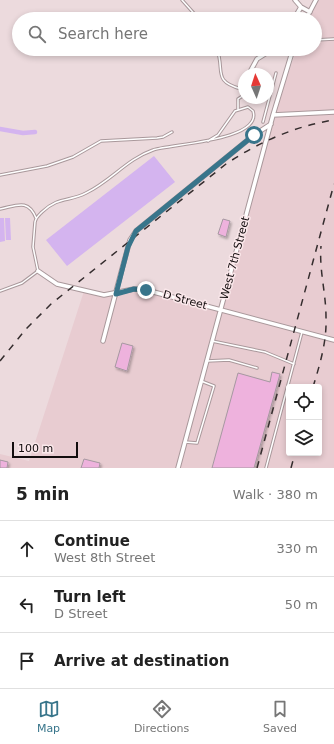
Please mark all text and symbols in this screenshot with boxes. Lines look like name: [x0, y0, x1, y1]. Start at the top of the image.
search box: [12, 12, 322, 56]
icon: search: [26, 23, 48, 45]
text: Search here: [58, 25, 148, 43]
north arrow: [238, 68, 274, 104]
route start: [245, 126, 263, 144]
street label: West 7th Street: [218, 214, 253, 301]
route end: [137, 281, 155, 299]
street label: D Street: [161, 288, 209, 312]
map controls: [286, 384, 322, 456]
button: locate: [286, 384, 322, 420]
button: layers: [286, 420, 322, 456]
scale bar: [12, 440, 78, 459]
text: 100 m: [18, 442, 53, 455]
text: 5 min: [16, 484, 69, 504]
text: Walk · 380 m: [233, 487, 318, 502]
text: Continue: [54, 532, 130, 550]
icon: ahead: [16, 538, 38, 560]
text: 330 m: [276, 541, 318, 556]
text: West 8th Street: [54, 550, 155, 565]
text: Turn left: [54, 588, 126, 606]
icon: left: [16, 594, 38, 616]
text: 50 m: [285, 597, 318, 612]
text: D Street: [54, 606, 108, 621]
icon: arrive: [16, 650, 38, 672]
text: Arrive at destination: [54, 652, 229, 670]
tab: Map: [37, 698, 60, 735]
tab: Directions: [134, 698, 189, 735]
tab: Saved: [263, 698, 297, 735]

